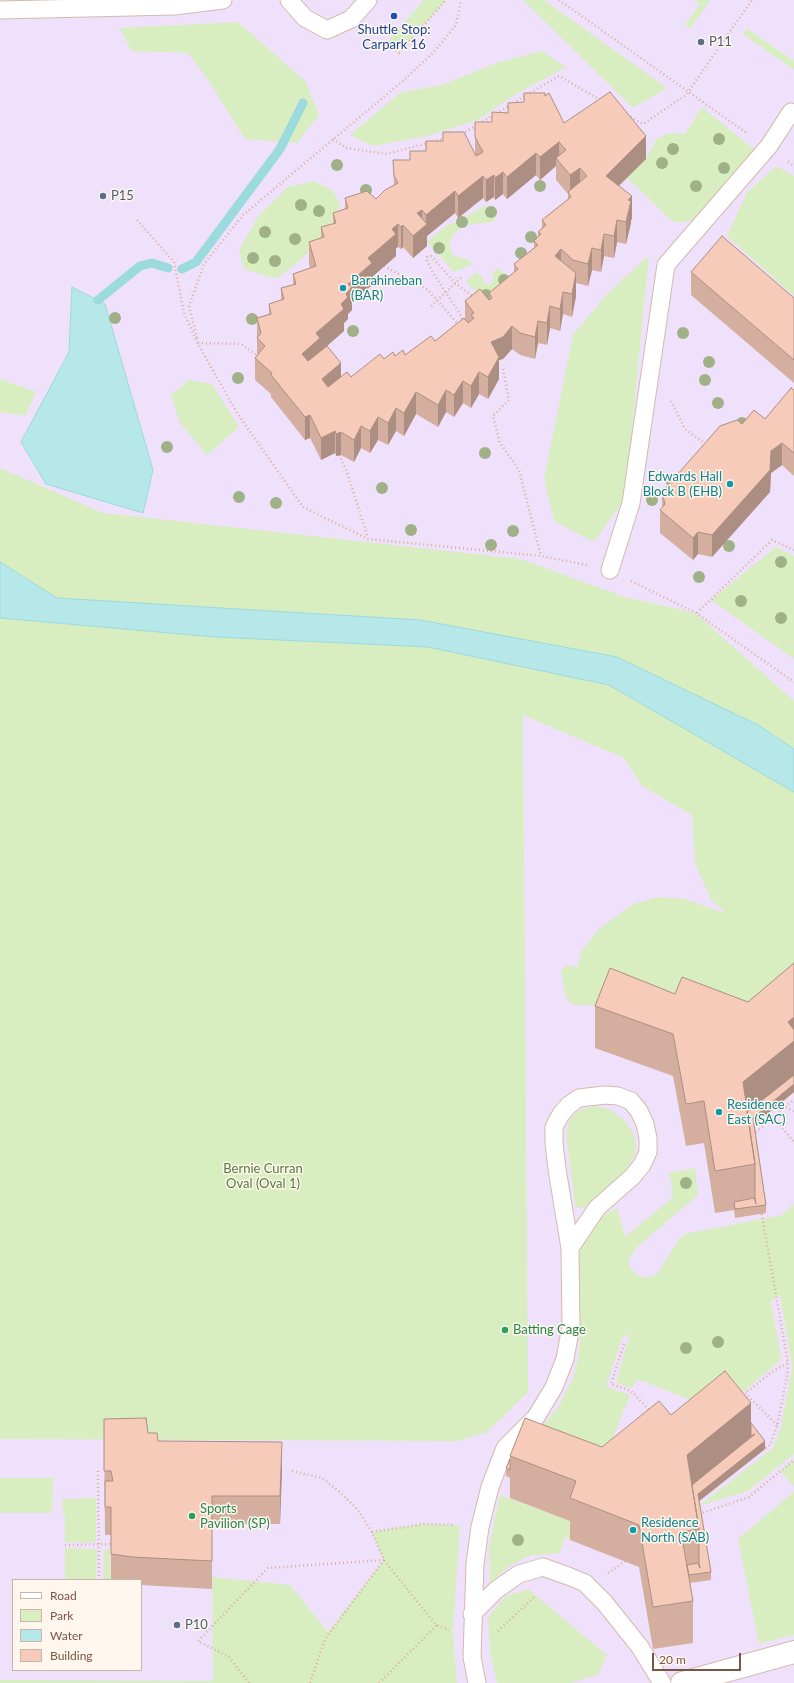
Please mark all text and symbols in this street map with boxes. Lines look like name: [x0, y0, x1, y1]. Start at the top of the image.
marker: Shuttle Stop: Carpark 16: [389, 11, 399, 21]
place label: Shuttle Stop: Carpark 16: [358, 22, 430, 53]
place label: P11: [709, 34, 732, 50]
marker: P11: [696, 37, 706, 47]
place label: P15: [111, 188, 134, 204]
marker: P15: [98, 191, 108, 201]
place label: Barahineban (BAR): [351, 273, 422, 304]
marker: Barahineban (BAR): [338, 283, 348, 293]
place label: Edwards Hall Block B (EHB): [643, 469, 722, 500]
marker: Edwards Hall Block B (EHB): [725, 479, 735, 489]
place label: Residence East (SAC): [727, 1097, 786, 1128]
marker: Residence East (SAC): [714, 1107, 724, 1117]
park label: Bernie Curran Oval (Oval 1): [223, 1161, 303, 1192]
place label: Batting Cage: [513, 1322, 586, 1338]
marker: Batting Cage: [500, 1325, 510, 1335]
place label: Sports Pavilion (SP): [200, 1501, 270, 1532]
marker: Sports Pavilion (SP): [187, 1511, 197, 1521]
place label: Residence North (SAB): [641, 1515, 709, 1546]
marker: Residence North (SAB): [628, 1525, 638, 1535]
legend: [12, 1579, 142, 1671]
text: Road: [50, 1588, 77, 1603]
text: Park: [50, 1608, 73, 1623]
place label: P10: [185, 1617, 208, 1633]
marker: P10: [172, 1620, 182, 1630]
text: Water: [50, 1628, 83, 1643]
scale bar: [654, 1645, 743, 1671]
text: Building: [50, 1648, 93, 1663]
text: 20 m: [659, 1652, 686, 1667]

